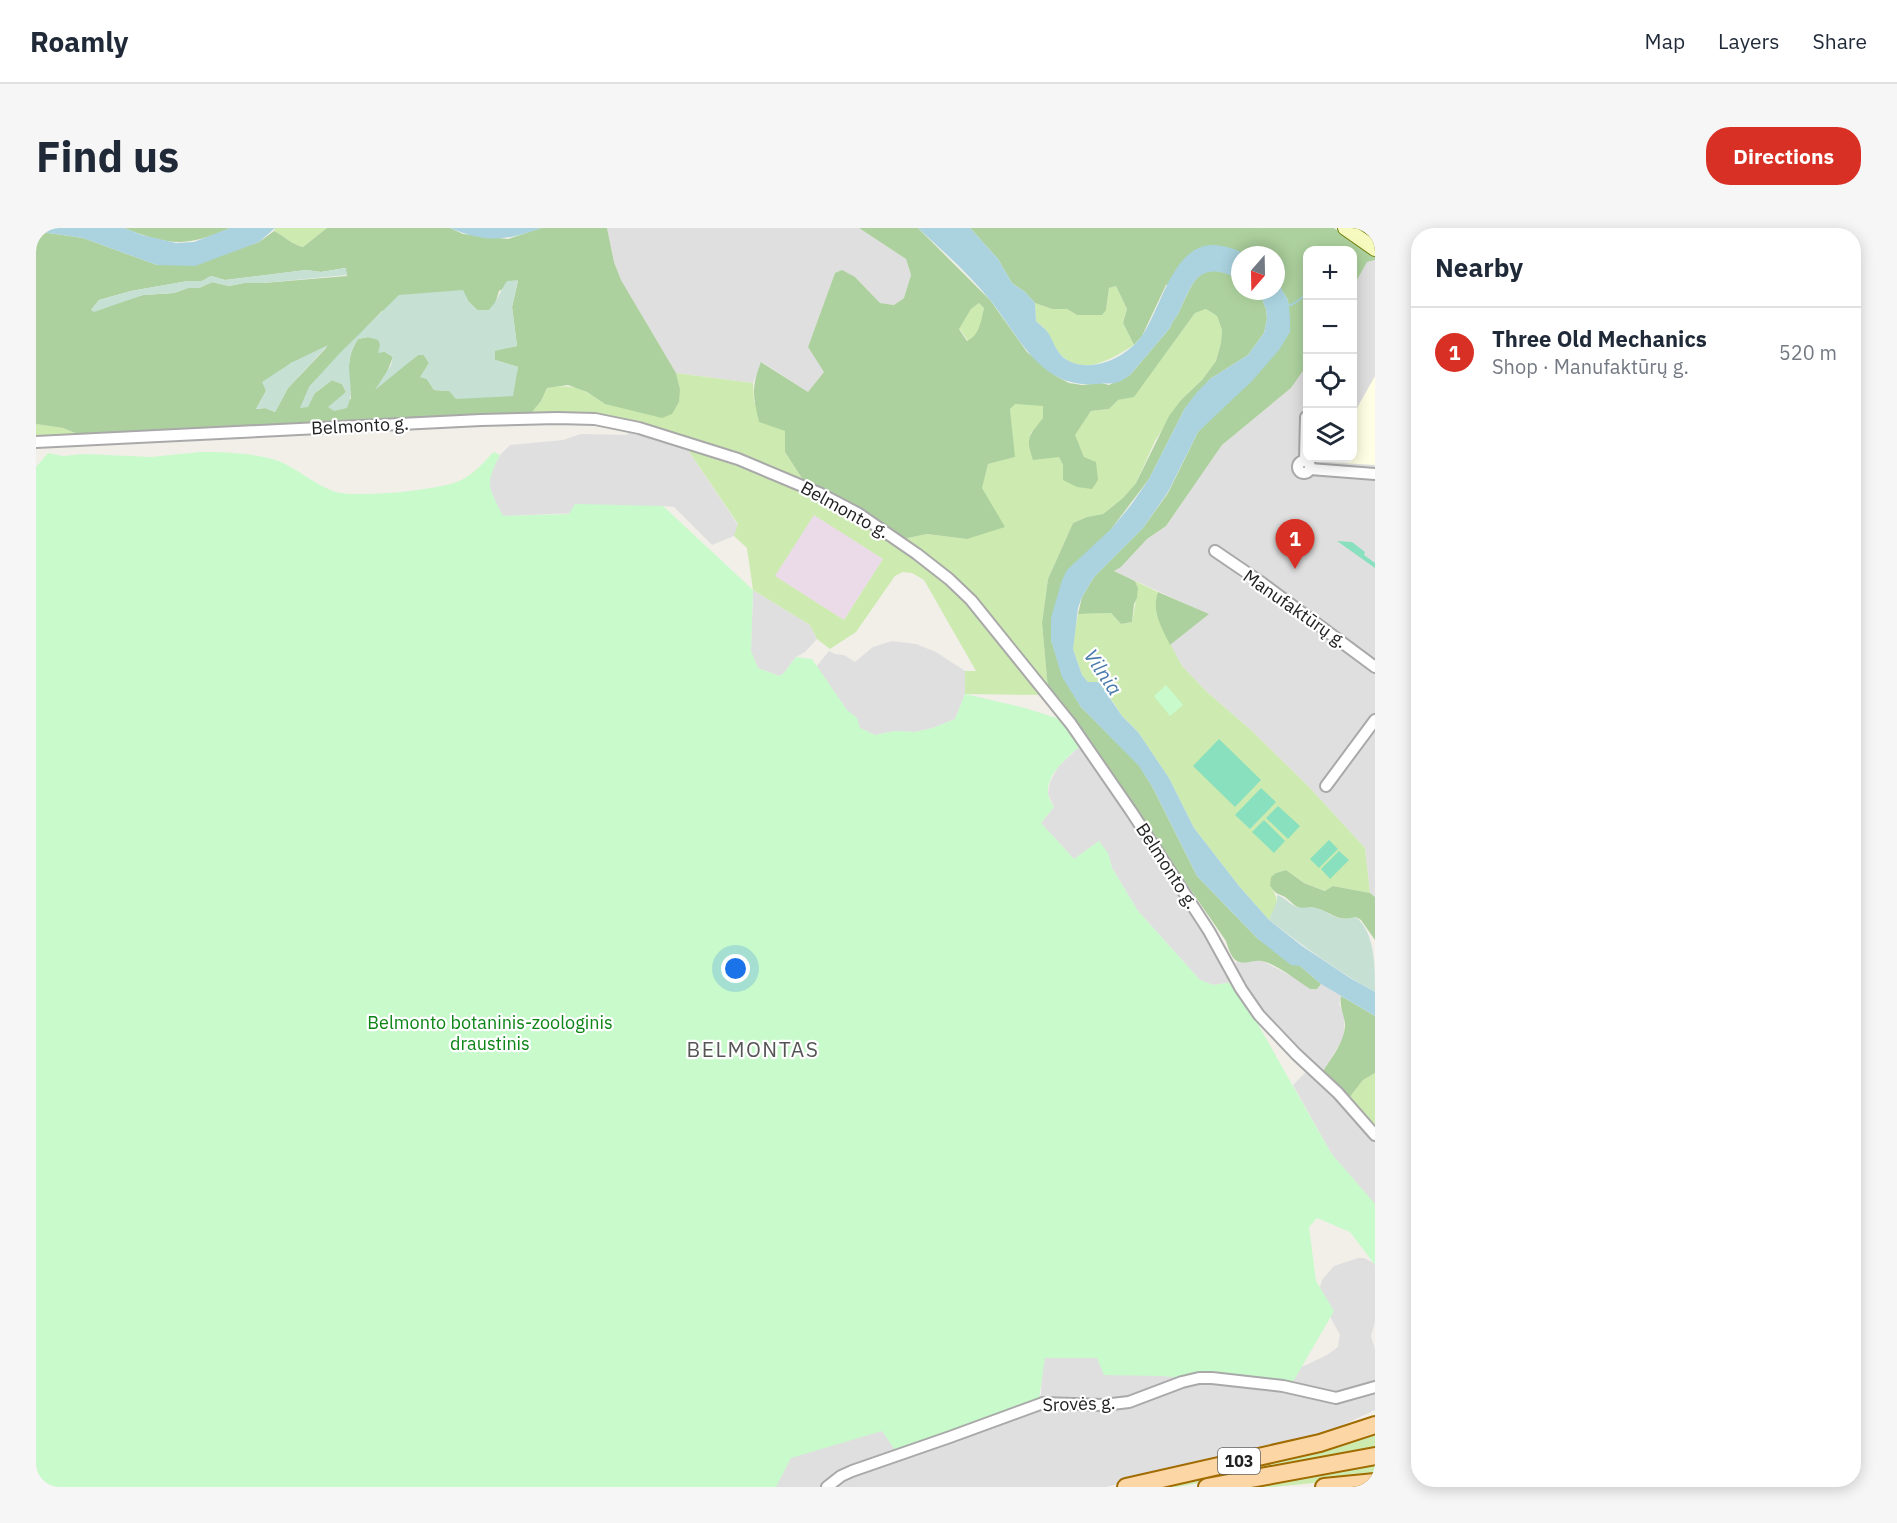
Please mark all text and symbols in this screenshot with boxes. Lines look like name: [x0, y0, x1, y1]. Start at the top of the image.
text: Roamly: [30, 23, 128, 60]
text: Map: [1645, 27, 1685, 55]
text: Layers: [1718, 27, 1780, 55]
text: Share: [1813, 27, 1867, 55]
button: Directions: [1706, 127, 1861, 185]
text: Find us: [36, 129, 179, 184]
north arrow: [1231, 246, 1285, 300]
map controls: [1303, 246, 1357, 462]
button: +: [1303, 246, 1357, 300]
text: Nearby: [1435, 250, 1523, 284]
button: −: [1303, 300, 1357, 354]
text: Three Old Mechanics: [1492, 324, 1707, 353]
text: 1: [1449, 339, 1461, 366]
text: 520 m: [1779, 339, 1837, 366]
text: Shop · Manufaktūrų g.: [1492, 353, 1689, 380]
button: locate: [1303, 354, 1357, 408]
button: layers: [1303, 408, 1357, 462]
street label: Belmonto g.: [311, 411, 409, 440]
street label: Belmonto g.: [797, 476, 894, 543]
pin: 1: [1276, 520, 1314, 569]
street label: Manufaktūrų g.: [1239, 564, 1352, 653]
water label: Vilnia: [1078, 643, 1129, 700]
street label: Belmonto g.: [1131, 818, 1204, 913]
your location: [721, 954, 750, 983]
park label: Belmonto botaninis-zoologinis draustinis: [367, 1011, 613, 1055]
district label: BELMONTAS: [686, 1035, 820, 1063]
street label: Srovės g.: [1042, 1391, 1116, 1416]
road number: 103: [1218, 1448, 1260, 1474]

